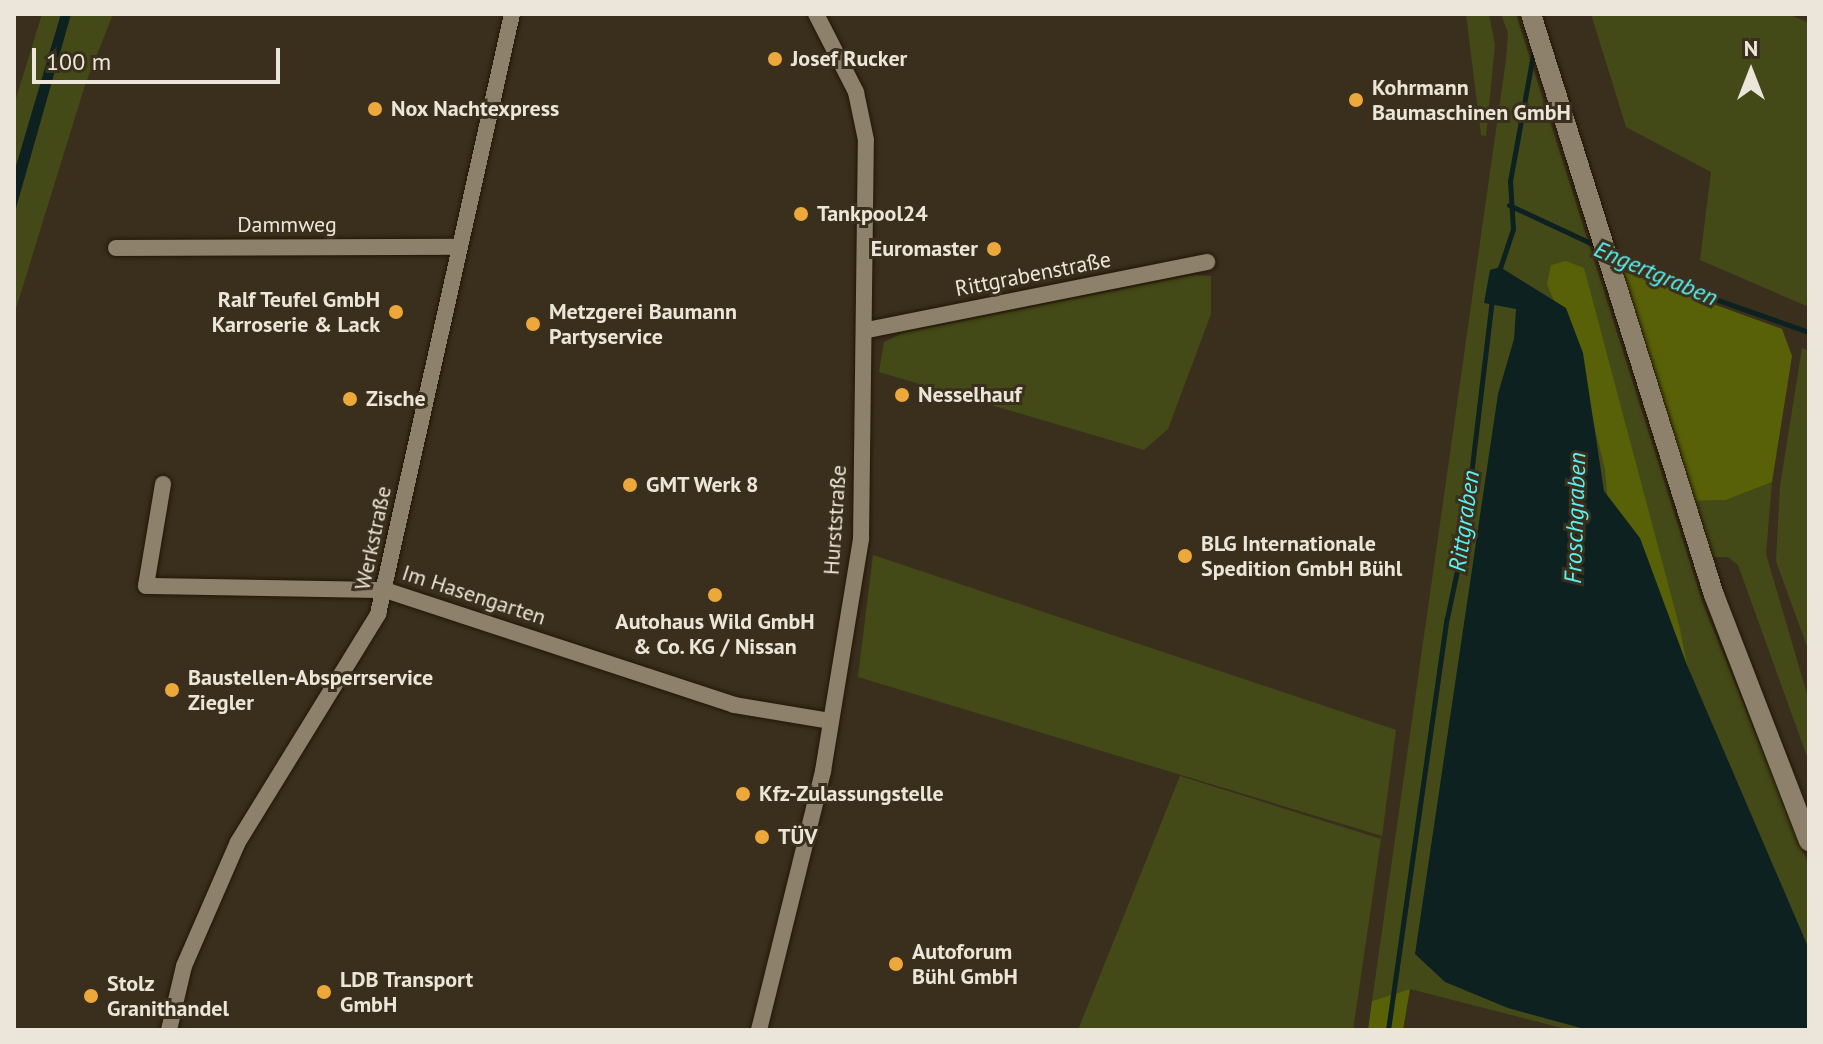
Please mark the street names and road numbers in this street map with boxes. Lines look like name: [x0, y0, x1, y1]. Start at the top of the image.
street label: Dammweg: [237, 212, 337, 238]
street label: Rittgrabenstraße: [953, 246, 1113, 302]
street label: Hurststraße: [818, 464, 852, 576]
street label: Werkstraße: [349, 484, 397, 592]
street label: Im Hasengarten: [399, 559, 549, 631]

